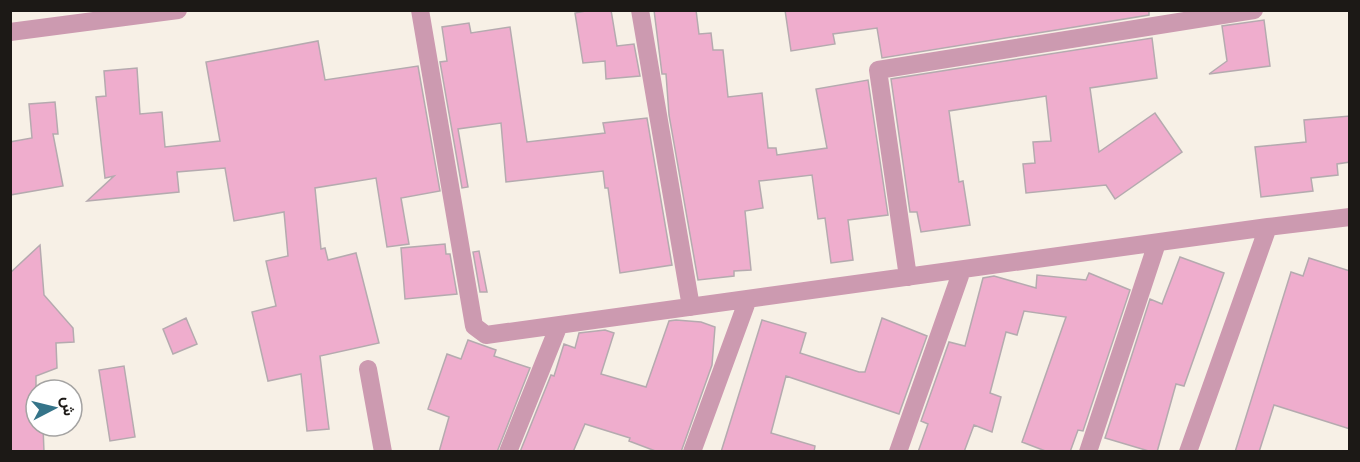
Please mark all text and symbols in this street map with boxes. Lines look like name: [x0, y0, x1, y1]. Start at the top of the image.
north arrow: [24, 378, 84, 438]
text: ش: [58, 396, 79, 417]

